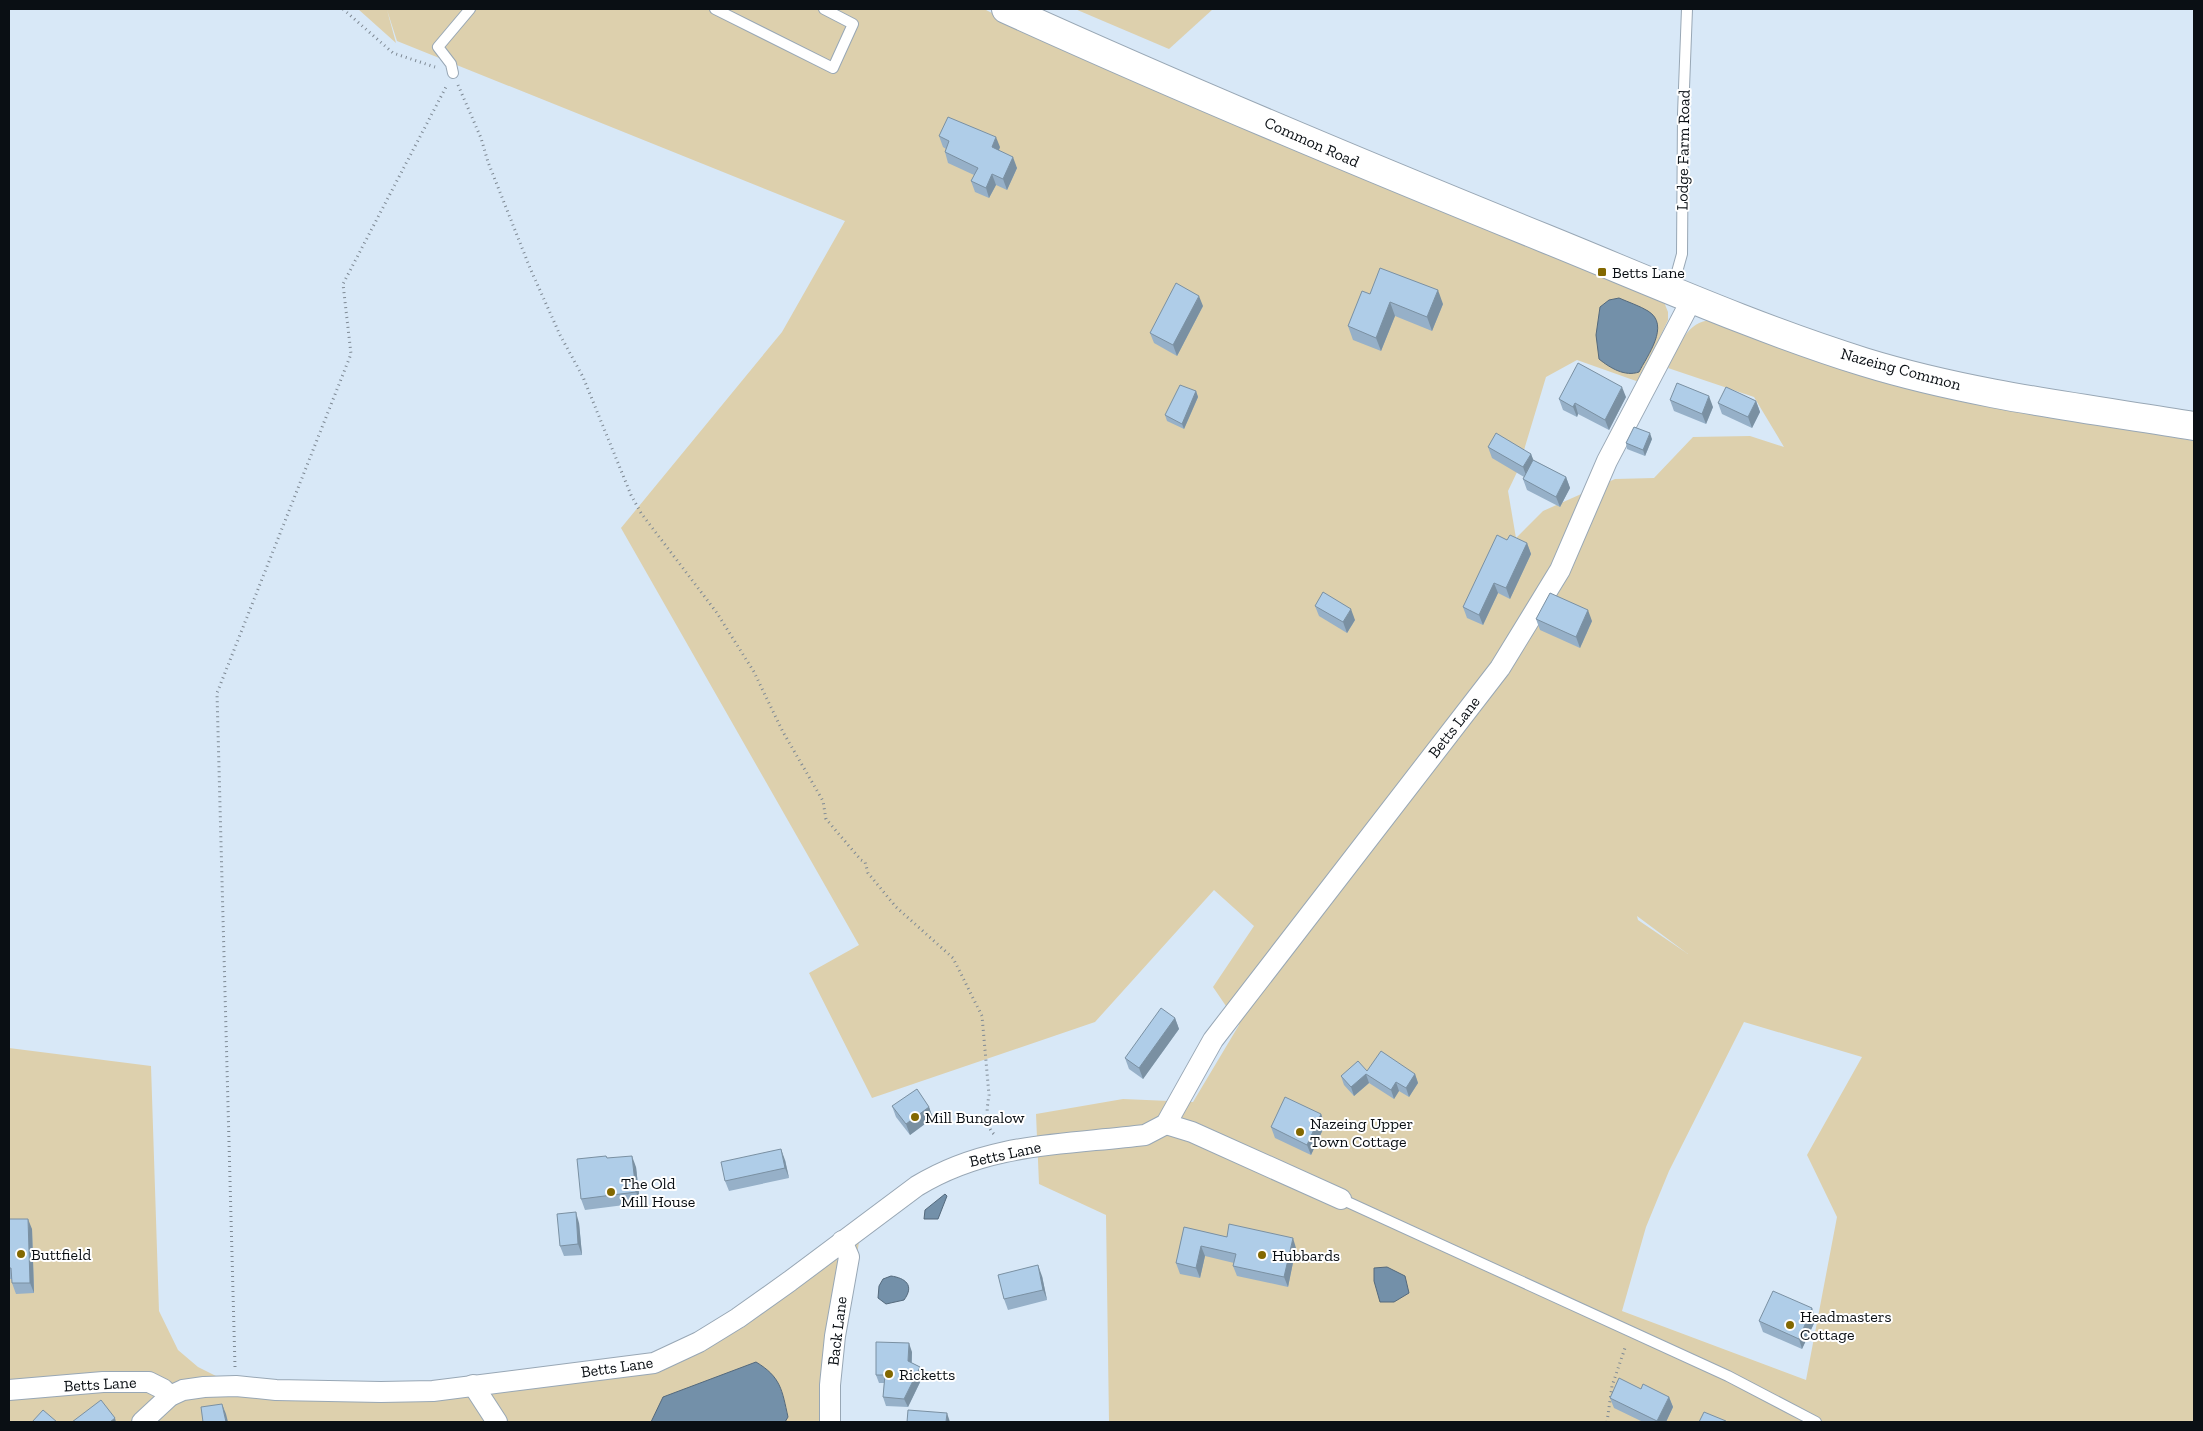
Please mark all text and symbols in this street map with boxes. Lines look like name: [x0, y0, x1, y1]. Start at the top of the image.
street label: Lodge Farm Road: [1672, 89, 1694, 210]
street label: Common Road: [1262, 113, 1362, 171]
place label: Betts Lane: [1612, 263, 1685, 282]
marker: Betts Lane: [1596, 266, 1608, 278]
street label: Nazeing Common: [1839, 344, 1964, 394]
street label: Betts Lane: [1424, 692, 1484, 762]
place label: Mill Bungalow: [925, 1108, 1025, 1127]
marker: Mill Bungalow: [909, 1111, 921, 1123]
place label: Nazeing Upper Town Cottage: [1310, 1114, 1413, 1151]
marker: Nazeing Upper Town Cottage: [1294, 1126, 1306, 1138]
street label: Betts Lane: [967, 1137, 1043, 1171]
place label: The Old Mill House: [621, 1174, 695, 1211]
marker: The Old Mill House: [605, 1186, 617, 1198]
place label: Buttfield: [31, 1245, 91, 1264]
place label: Hubbards: [1272, 1246, 1340, 1265]
marker: Buttfield: [15, 1248, 27, 1260]
marker: Hubbards: [1256, 1249, 1268, 1261]
street label: Back Lane: [823, 1295, 851, 1367]
place label: Headmasters Cottage: [1800, 1307, 1891, 1344]
marker: Headmasters Cottage: [1784, 1319, 1796, 1331]
street label: Betts Lane: [580, 1353, 654, 1381]
place label: Ricketts: [899, 1365, 955, 1384]
marker: Ricketts: [883, 1368, 895, 1380]
street label: Betts Lane: [63, 1373, 137, 1395]

